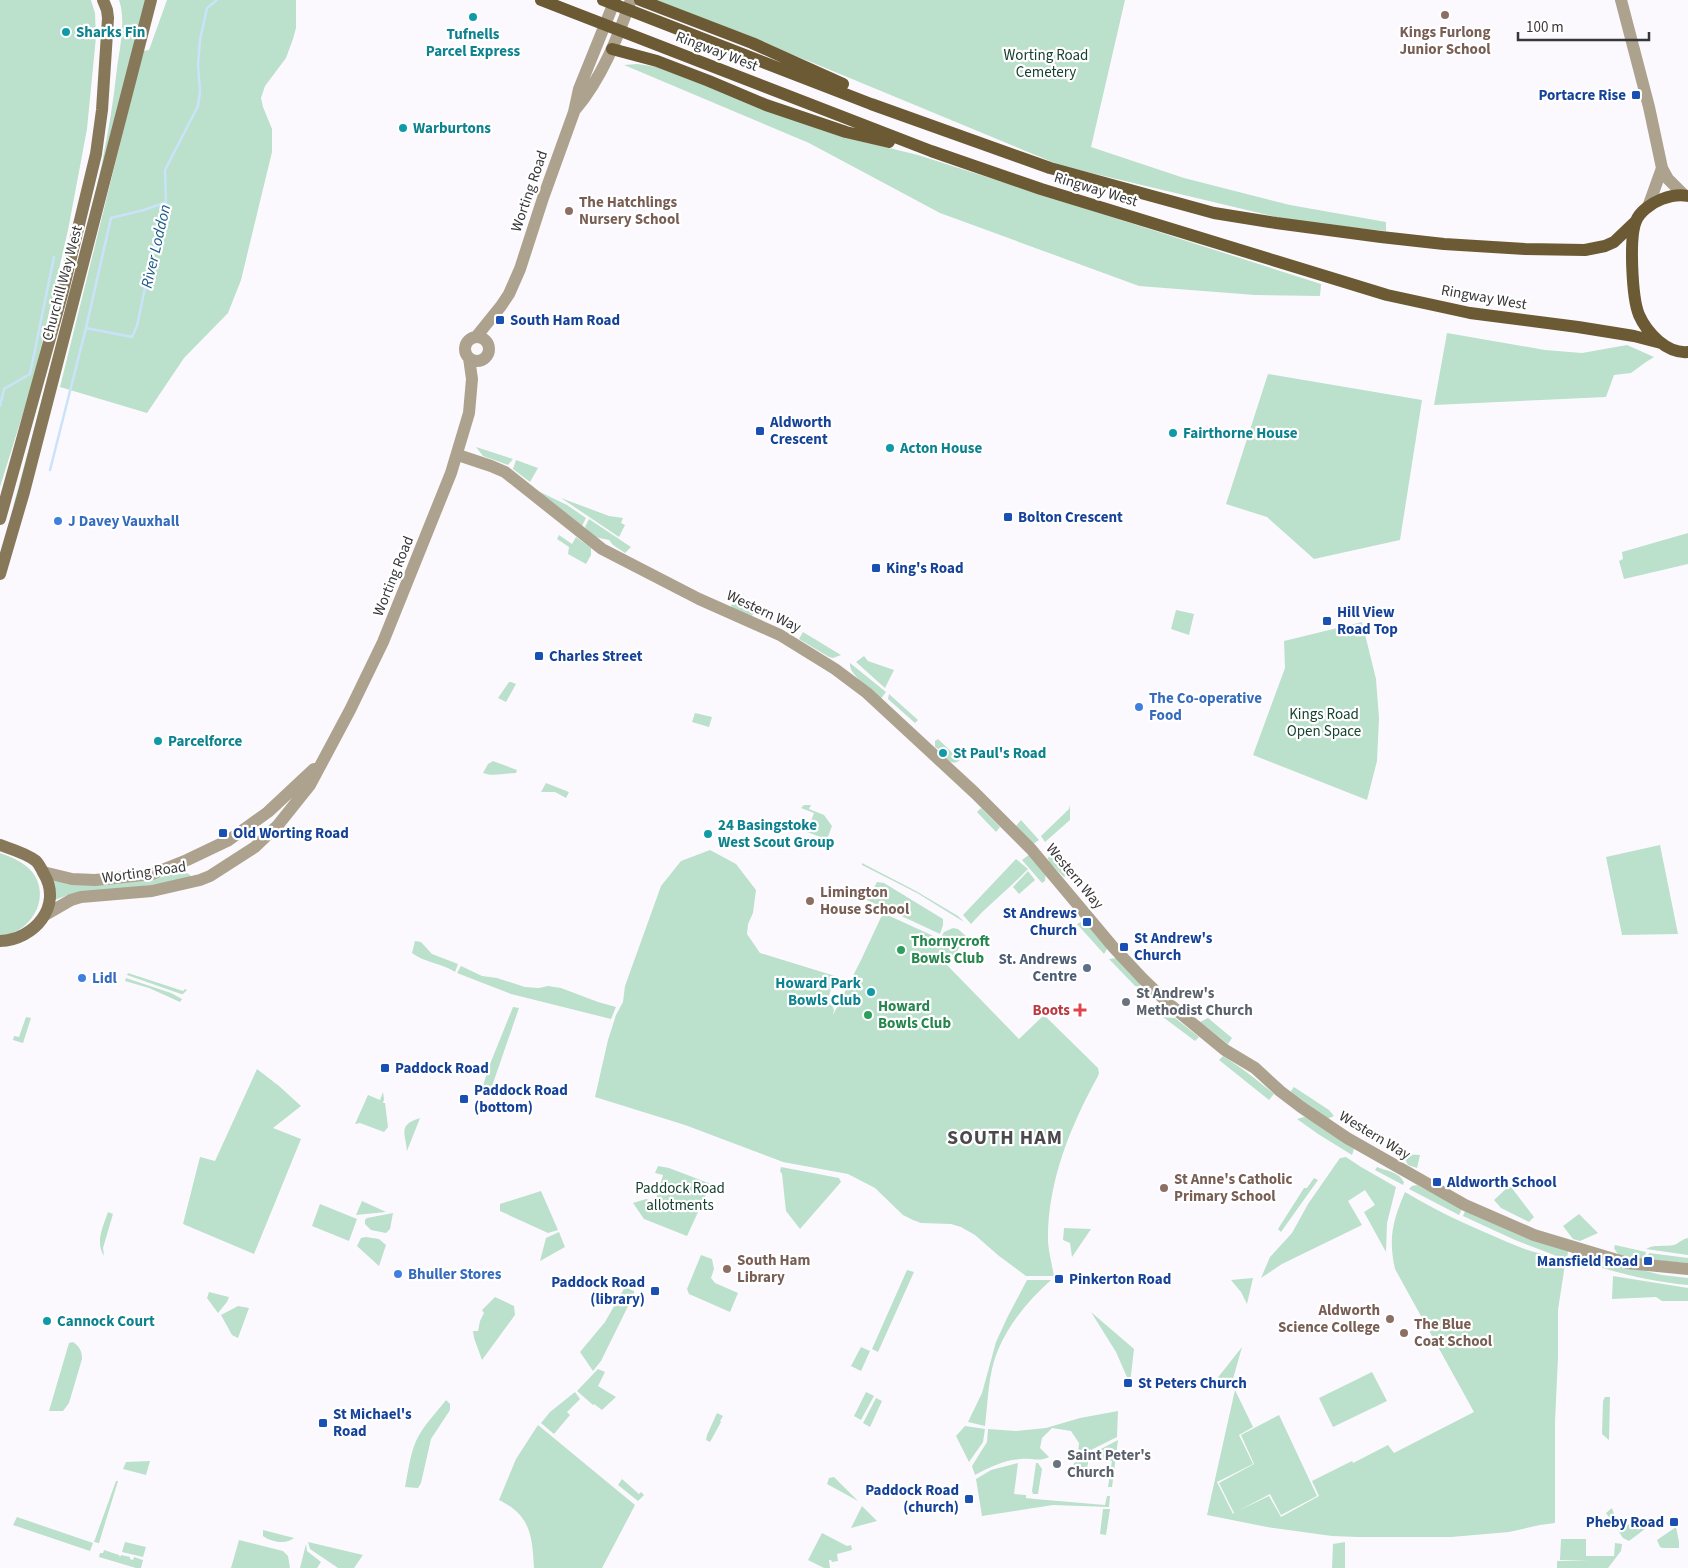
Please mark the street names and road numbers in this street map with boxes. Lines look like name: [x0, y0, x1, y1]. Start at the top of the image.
street label: Ringway West: [673, 26, 761, 77]
street label: Worting Road: [506, 148, 553, 235]
street label: Ringway West: [1051, 167, 1140, 212]
street label: Churchill Way West: [37, 223, 88, 343]
street label: Ringway West: [1440, 280, 1528, 315]
street label: Worting Road: [368, 533, 419, 619]
street label: Western Way: [723, 585, 804, 638]
street label: Western Way: [1041, 839, 1108, 914]
street label: Worting Road: [101, 856, 188, 889]
street label: Western Way: [1335, 1106, 1414, 1165]

